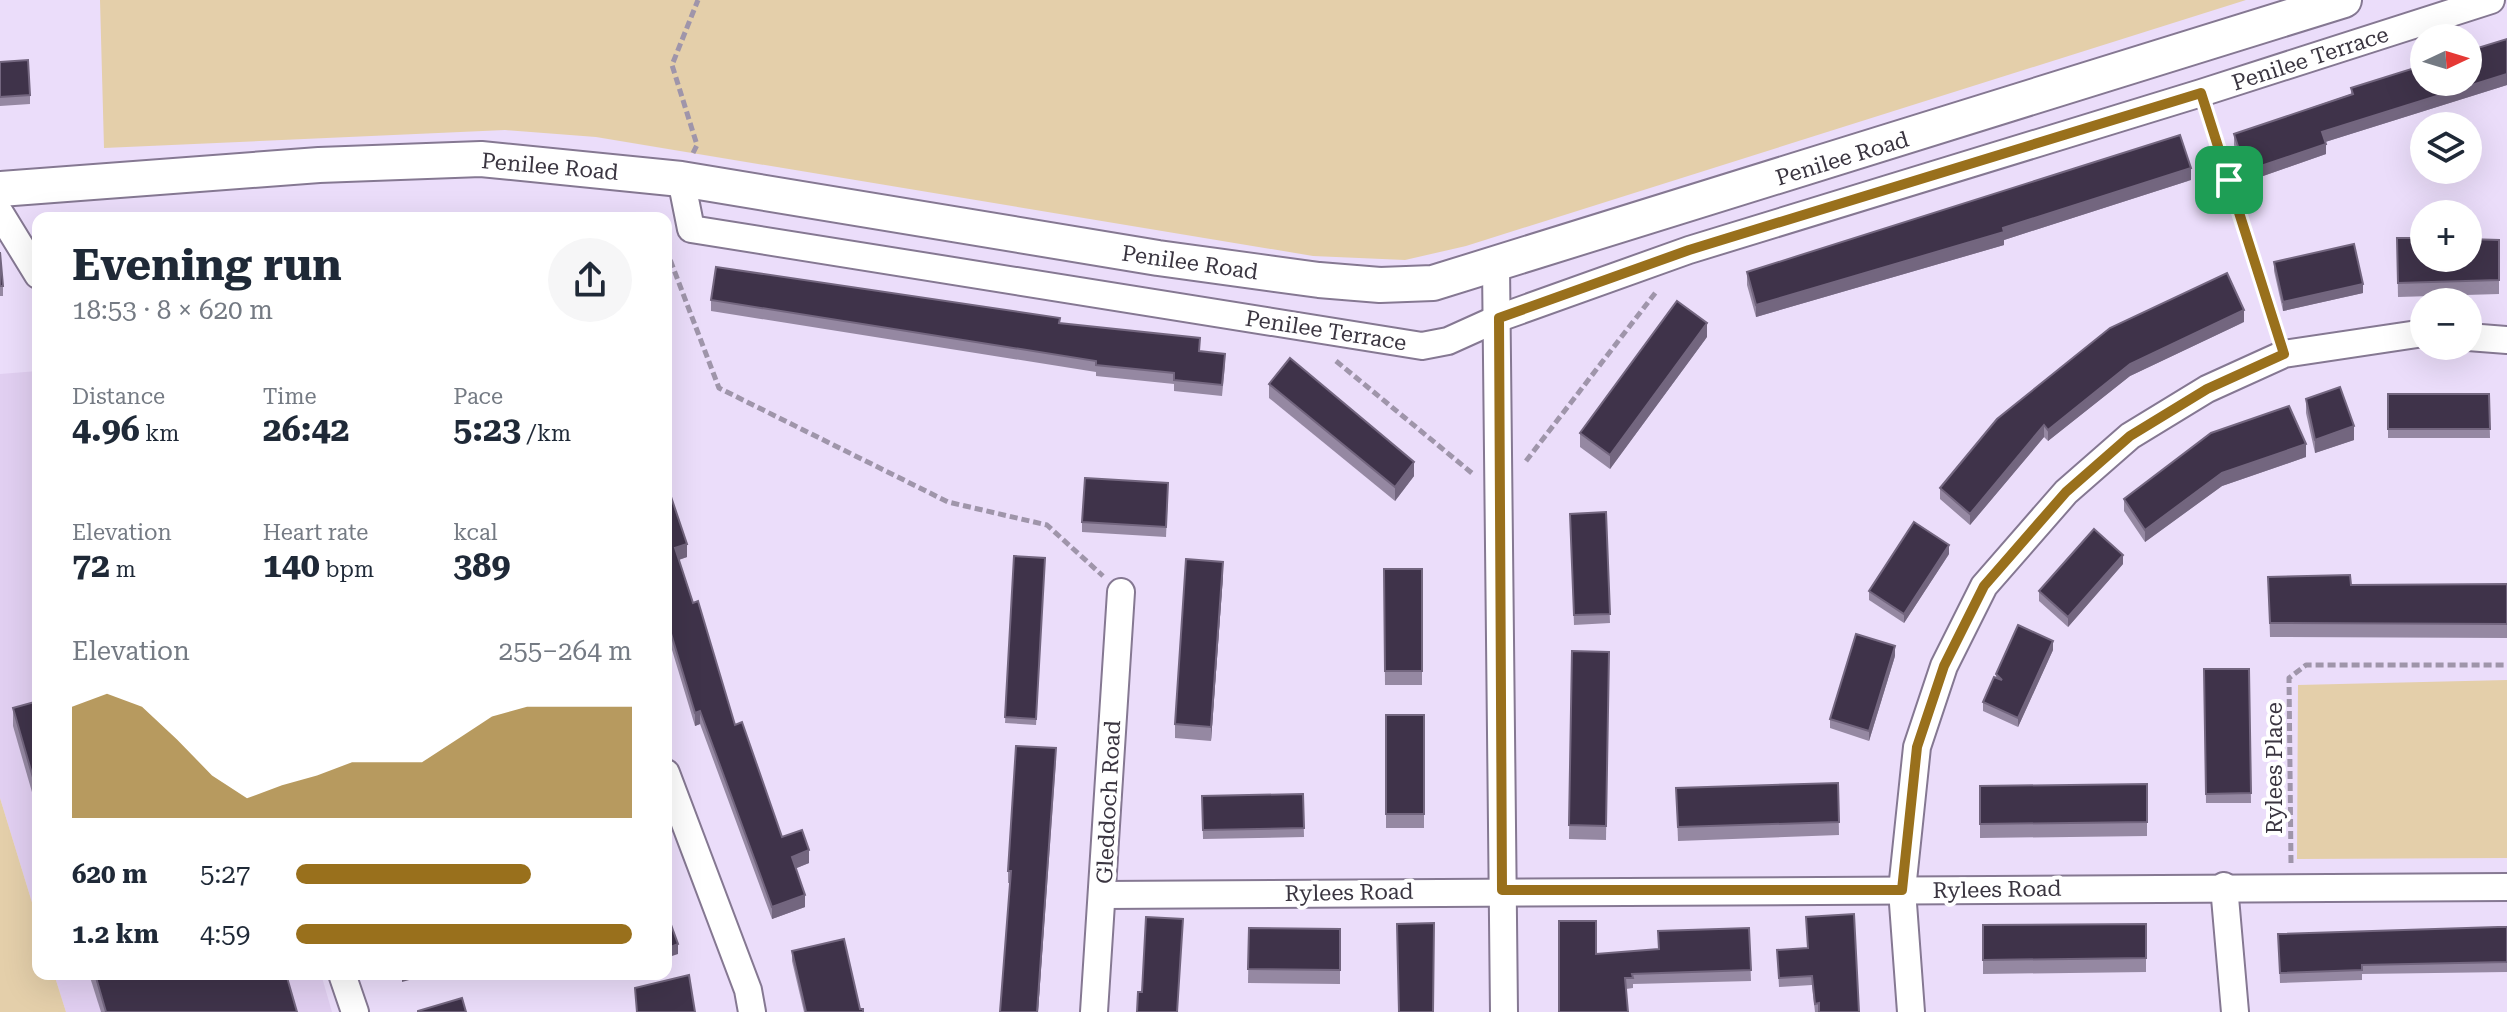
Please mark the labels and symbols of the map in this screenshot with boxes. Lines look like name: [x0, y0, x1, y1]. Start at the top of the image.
street label: Penilee Terrace: [2229, 21, 2391, 96]
north arrow: [2410, 24, 2482, 96]
street label: Penilee Road: [1773, 126, 1912, 191]
pin: [2195, 146, 2263, 214]
street label: Penilee Road: [480, 148, 620, 185]
street label: Penilee Road: [1120, 241, 1260, 284]
street label: Penilee Terrace: [1244, 305, 1408, 356]
street label: Rylees Place: [2262, 702, 2287, 834]
street label: Gleddoch Road: [1092, 720, 1125, 884]
street label: Rylees Road: [1932, 876, 2062, 903]
street label: Rylees Road: [1284, 879, 1414, 906]

